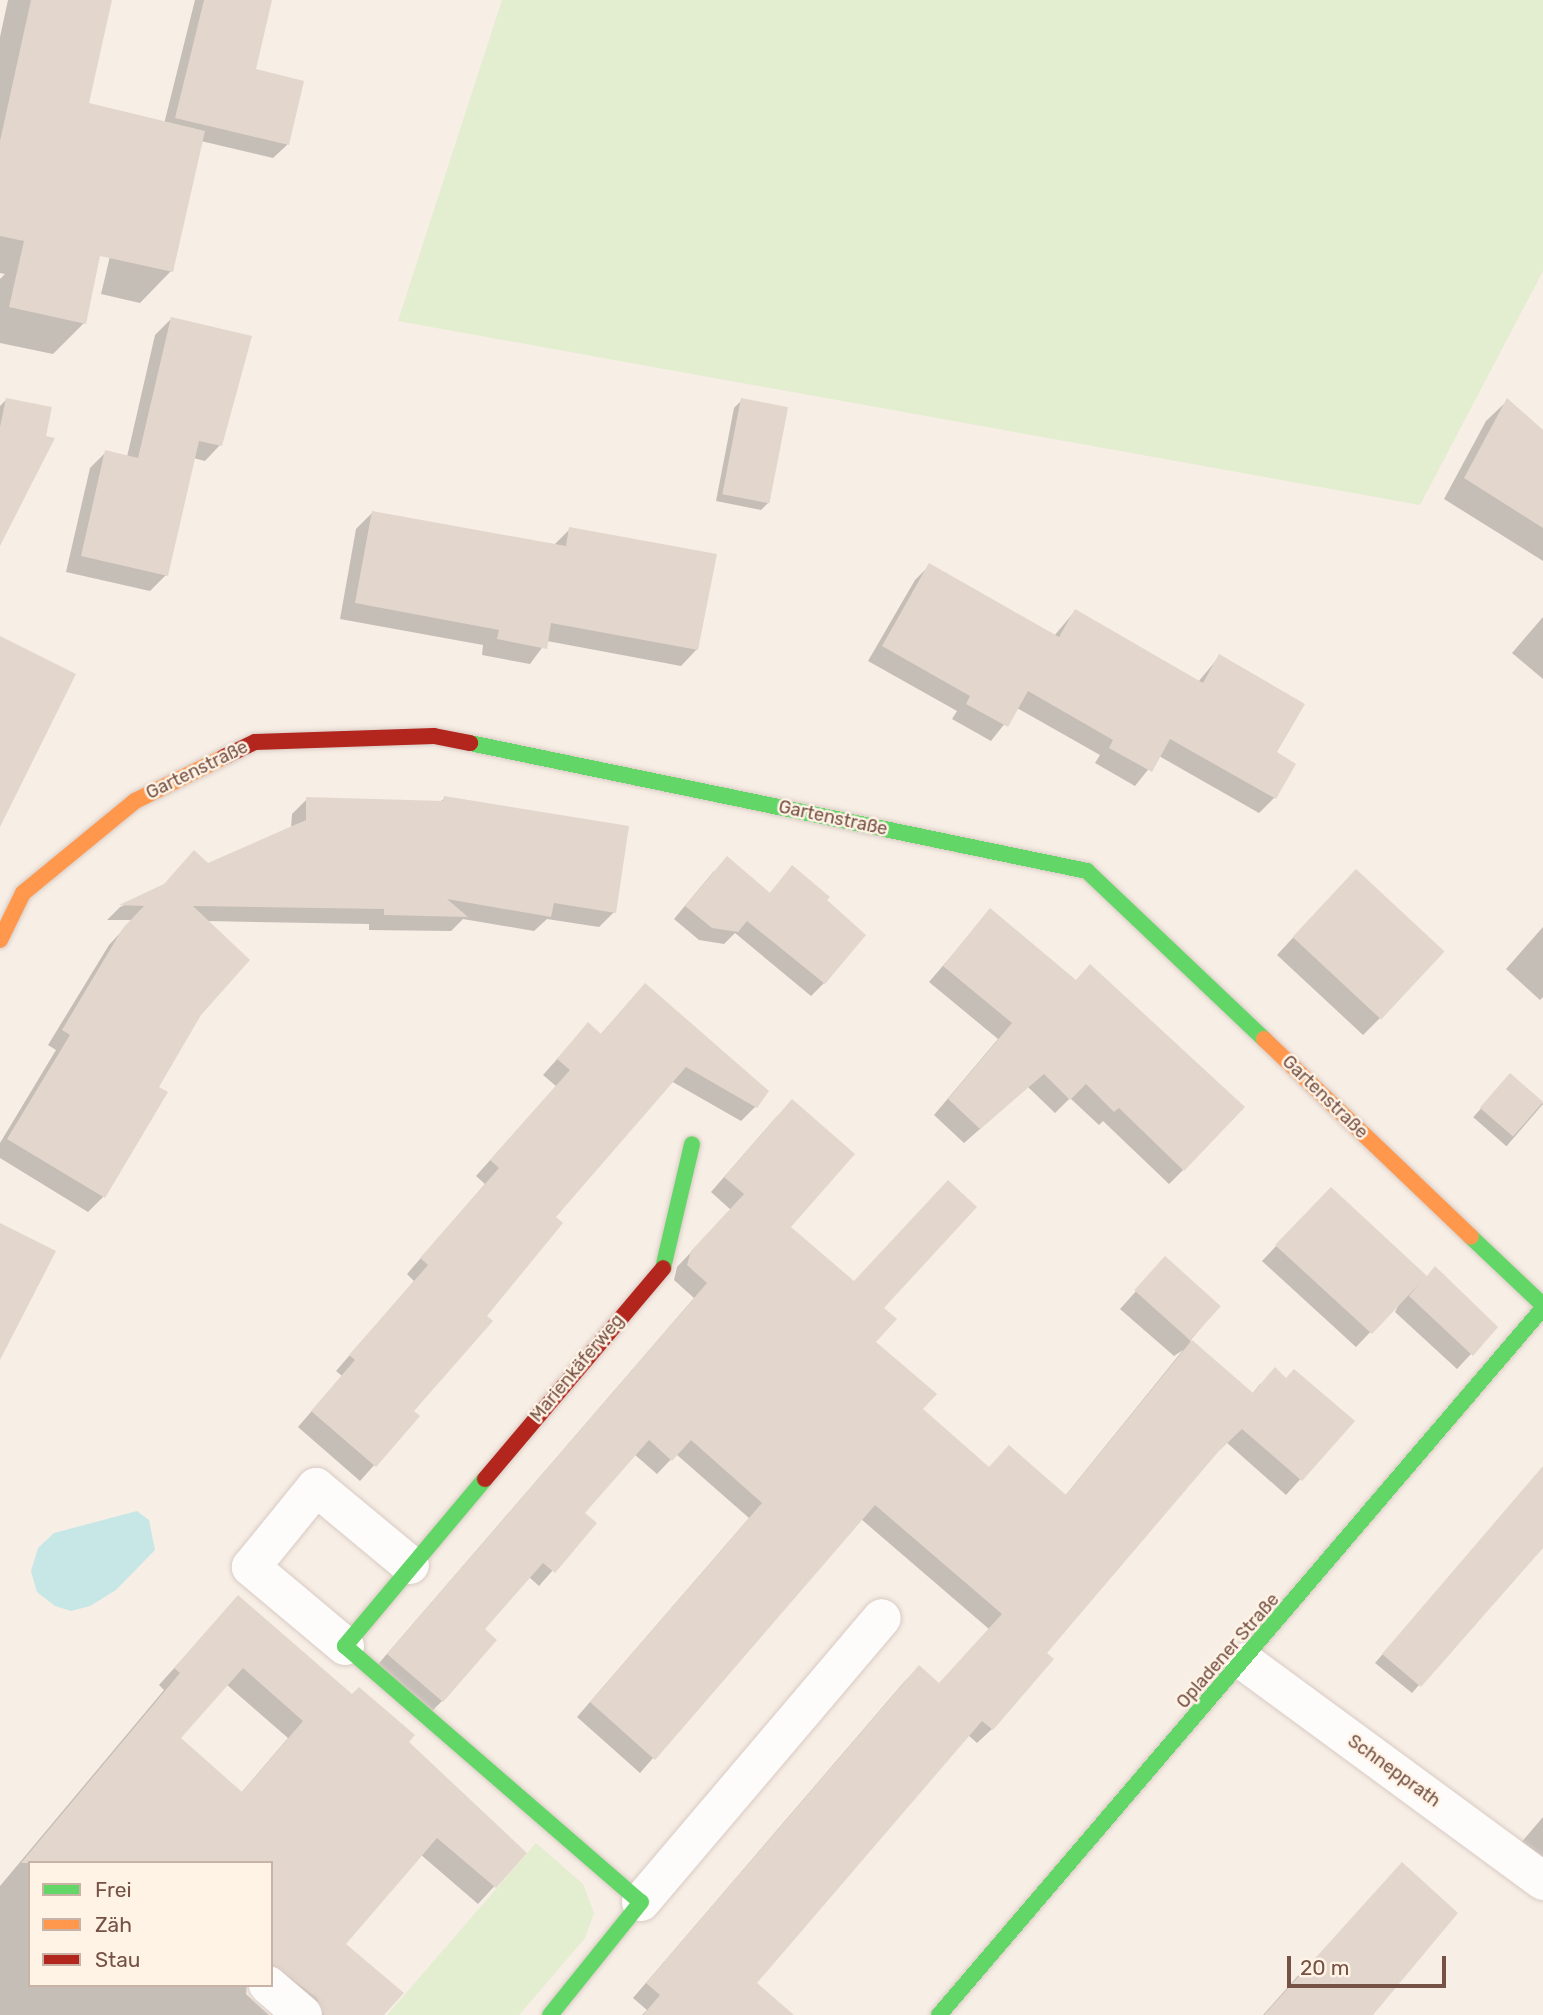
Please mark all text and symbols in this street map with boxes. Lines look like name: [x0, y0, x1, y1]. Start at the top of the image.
street label: Gartenstraße: [143, 736, 251, 804]
street label: Gartenstraße: [777, 796, 889, 840]
street label: Gartenstraße: [1278, 1051, 1372, 1143]
street label: Marienkäferweg: [526, 1310, 628, 1426]
street label: Opladener Straße: [1172, 1589, 1284, 1713]
street label: Schnepprath: [1344, 1730, 1444, 1812]
legend: [28, 1861, 273, 1987]
text: Frei: [95, 1877, 132, 1902]
text: Zäh: [95, 1912, 132, 1937]
scale bar: [1291, 1941, 1450, 1985]
text: Stau: [95, 1947, 141, 1972]
text: 20 m: [1300, 1955, 1349, 1980]

